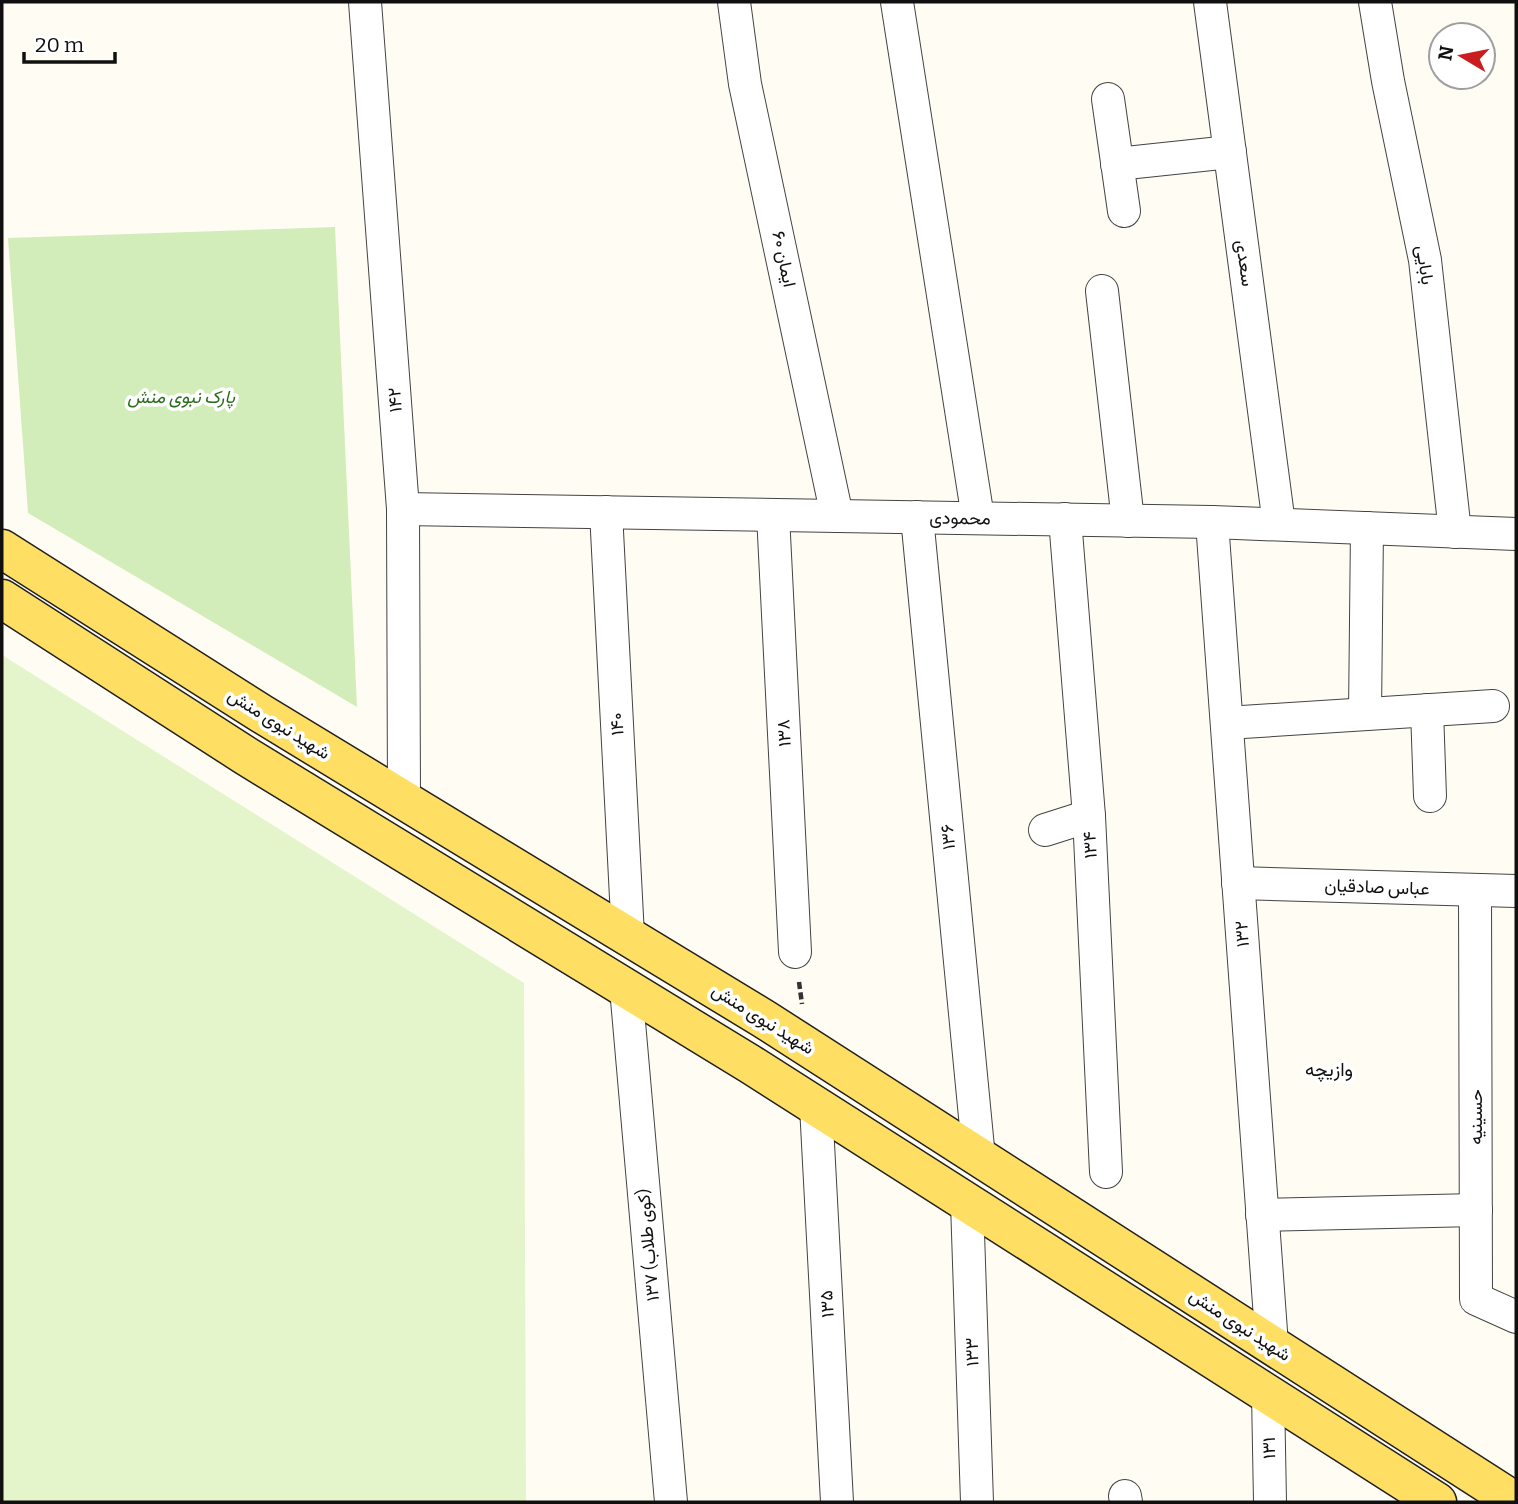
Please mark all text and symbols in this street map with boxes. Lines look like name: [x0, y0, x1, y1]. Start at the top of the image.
scale bar: [24, 21, 116, 65]
north arrow: [1427, 21, 1497, 91]
text: 20 m: [35, 32, 84, 58]
text: N: [1433, 44, 1458, 62]
street label: ایمان ۶۰: [767, 229, 801, 289]
street label: سعدی: [1231, 238, 1259, 288]
street label: بابایی: [1411, 244, 1439, 286]
park label: پارک نبوی منش: [127, 386, 235, 409]
street label: ۱۴۲: [383, 387, 407, 413]
street label: محمودی: [929, 506, 991, 530]
street label: شهید نبوی منش: [224, 684, 334, 764]
street label: ۱۴۰: [605, 712, 629, 736]
street label: ۱۳۸: [772, 719, 796, 747]
street label: ۱۳۶: [936, 823, 960, 851]
street label: ۱۳۴: [1078, 831, 1102, 859]
street label: عباس صادقیان: [1324, 874, 1430, 900]
street label: ۱۳۲: [1230, 920, 1254, 948]
street label: شهید نبوی منش: [708, 979, 818, 1059]
district label: وازیچه: [1305, 1058, 1353, 1083]
street label: حسینیه: [1465, 1089, 1487, 1145]
street label: ۱۳۷ (کوی طلاب): [632, 1188, 664, 1302]
street label: شهید نبوی منش: [1185, 1284, 1295, 1366]
street label: ۱۳۵: [815, 1290, 839, 1318]
street label: ۱۳۳: [961, 1337, 983, 1367]
street label: ۱۳۱: [1258, 1437, 1280, 1459]

